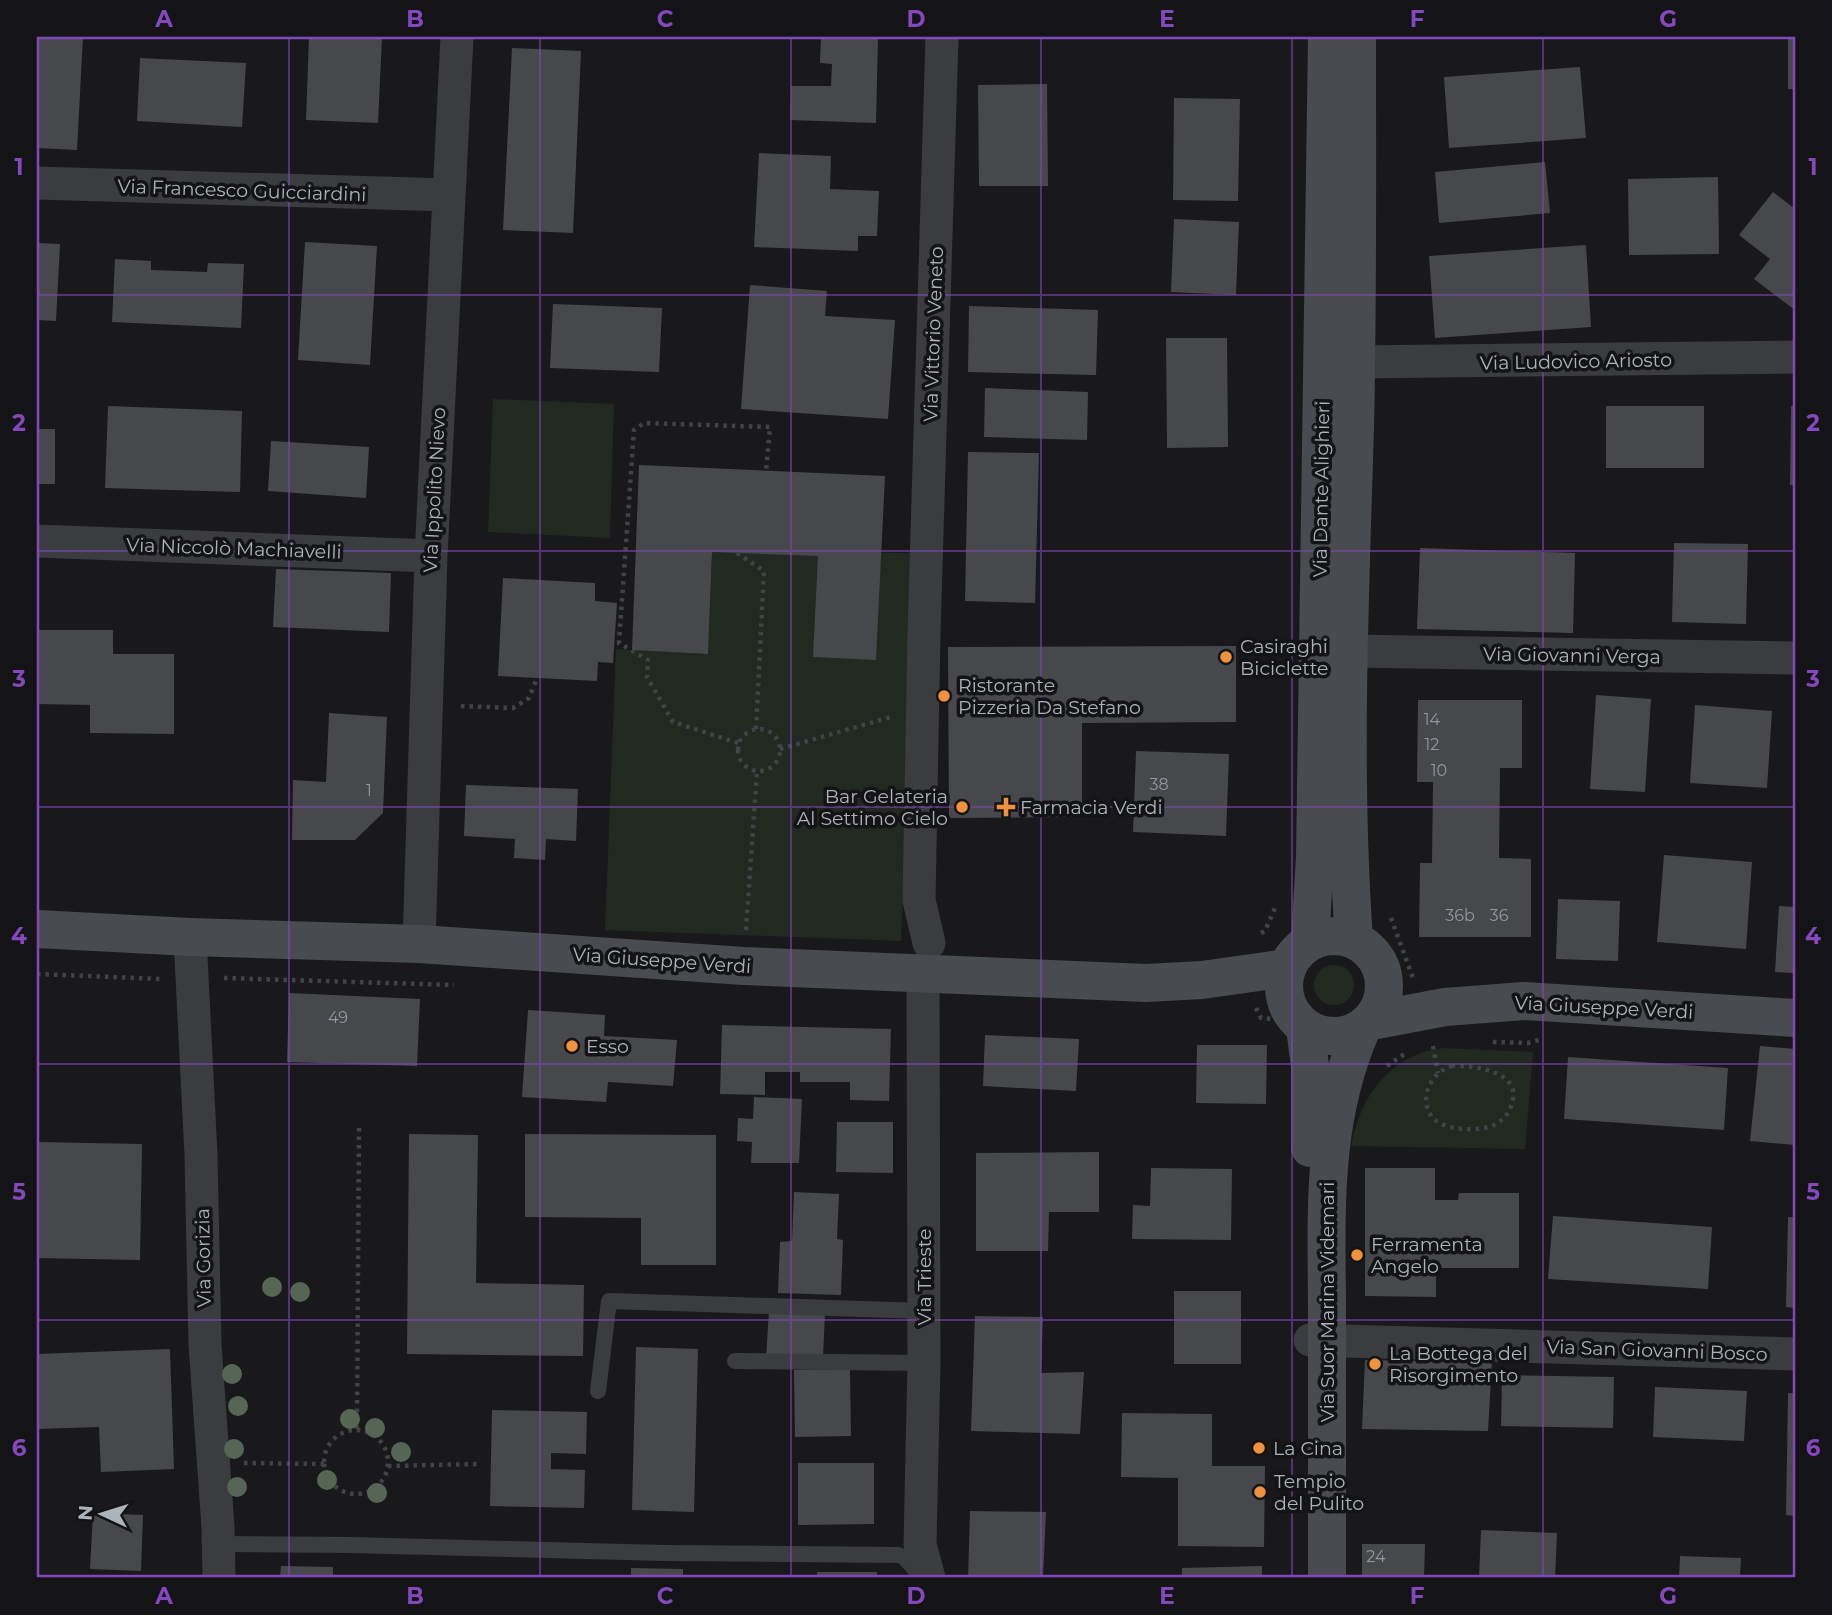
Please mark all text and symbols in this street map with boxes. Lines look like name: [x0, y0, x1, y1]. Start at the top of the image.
text: A: [154, 5, 173, 33]
text: B: [406, 5, 424, 33]
text: C: [657, 5, 674, 33]
text: D: [907, 5, 926, 33]
text: E: [1159, 5, 1175, 33]
text: F: [1410, 5, 1425, 33]
text: G: [1659, 5, 1677, 33]
text: 1: [14, 153, 24, 181]
text: 1: [1808, 153, 1818, 181]
street label: Via Francesco Guicciardini: [117, 175, 367, 206]
street label: Via Vittorio Veneto: [919, 246, 948, 422]
street label: Via Ludovico Ariosto: [1480, 348, 1672, 375]
street label: Via Dante Alighieri: [1308, 400, 1335, 578]
street label: Via Ippolito Nievo: [419, 407, 450, 573]
text: 2: [12, 409, 26, 437]
text: 2: [1806, 409, 1820, 437]
street label: Via Niccolò Machiavelli: [126, 533, 342, 564]
place label: Casiraghi Biciclette: [1240, 635, 1329, 680]
street label: Via Giovanni Verga: [1483, 642, 1661, 669]
marker: Casiraghi Biciclette: [1218, 649, 1234, 665]
text: 3: [11, 665, 26, 693]
text: 3: [1805, 665, 1820, 693]
place label: Ristorante Pizzeria Da Stefano: [958, 674, 1141, 719]
marker: Ristorante Pizzeria Da Stefano: [936, 688, 952, 704]
house number: 14: [1424, 710, 1441, 729]
house number: 12: [1425, 735, 1439, 754]
house number: 10: [1431, 761, 1447, 780]
house number: 38: [1149, 775, 1169, 794]
house number: 1: [366, 781, 372, 800]
place label: Bar Gelateria Al Settimo Cielo: [797, 785, 948, 830]
place label: Farmacia Verdi: [1020, 796, 1163, 819]
marker: Bar Gelateria Al Settimo Cielo: [954, 799, 970, 815]
marker: Farmacia Verdi: [998, 799, 1014, 815]
house number: 36b: [1445, 906, 1475, 925]
house number: 36: [1490, 906, 1509, 925]
text: 4: [11, 922, 27, 950]
text: 4: [1805, 922, 1821, 950]
street label: Via Giuseppe Verdi: [572, 943, 752, 978]
street label: Via Giuseppe Verdi: [1514, 991, 1694, 1024]
house number: 49: [328, 1008, 348, 1027]
place label: Esso: [586, 1035, 629, 1058]
marker: Esso: [564, 1038, 580, 1054]
text: 5: [12, 1178, 26, 1206]
text: 5: [1806, 1178, 1820, 1206]
street label: Via Suor Marina Videmari: [1316, 1182, 1339, 1422]
street label: Via Gorizia: [191, 1208, 216, 1308]
street label: Via Trieste: [913, 1228, 936, 1326]
place label: Ferramenta Angelo: [1371, 1233, 1483, 1278]
marker: Ferramenta Angelo: [1349, 1247, 1365, 1263]
street label: Via San Giovanni Bosco: [1546, 1335, 1768, 1366]
place label: La Bottega del Risorgimento: [1389, 1342, 1528, 1387]
marker: La Bottega del Risorgimento: [1367, 1356, 1383, 1372]
text: 6: [12, 1434, 27, 1462]
text: 6: [1806, 1434, 1821, 1462]
place label: La Cina: [1273, 1437, 1343, 1460]
marker: La Cina: [1251, 1440, 1267, 1456]
place label: Tempio del Pulito: [1274, 1470, 1364, 1515]
north arrow: [66, 1478, 136, 1548]
marker: Tempio del Pulito: [1252, 1484, 1268, 1500]
text: N: [74, 1504, 98, 1521]
house number: 24: [1366, 1547, 1386, 1566]
text: A: [154, 1582, 173, 1610]
text: B: [406, 1582, 424, 1610]
text: C: [657, 1582, 674, 1610]
text: D: [907, 1582, 926, 1610]
text: E: [1159, 1582, 1175, 1610]
text: F: [1410, 1582, 1425, 1610]
text: G: [1659, 1582, 1677, 1610]

